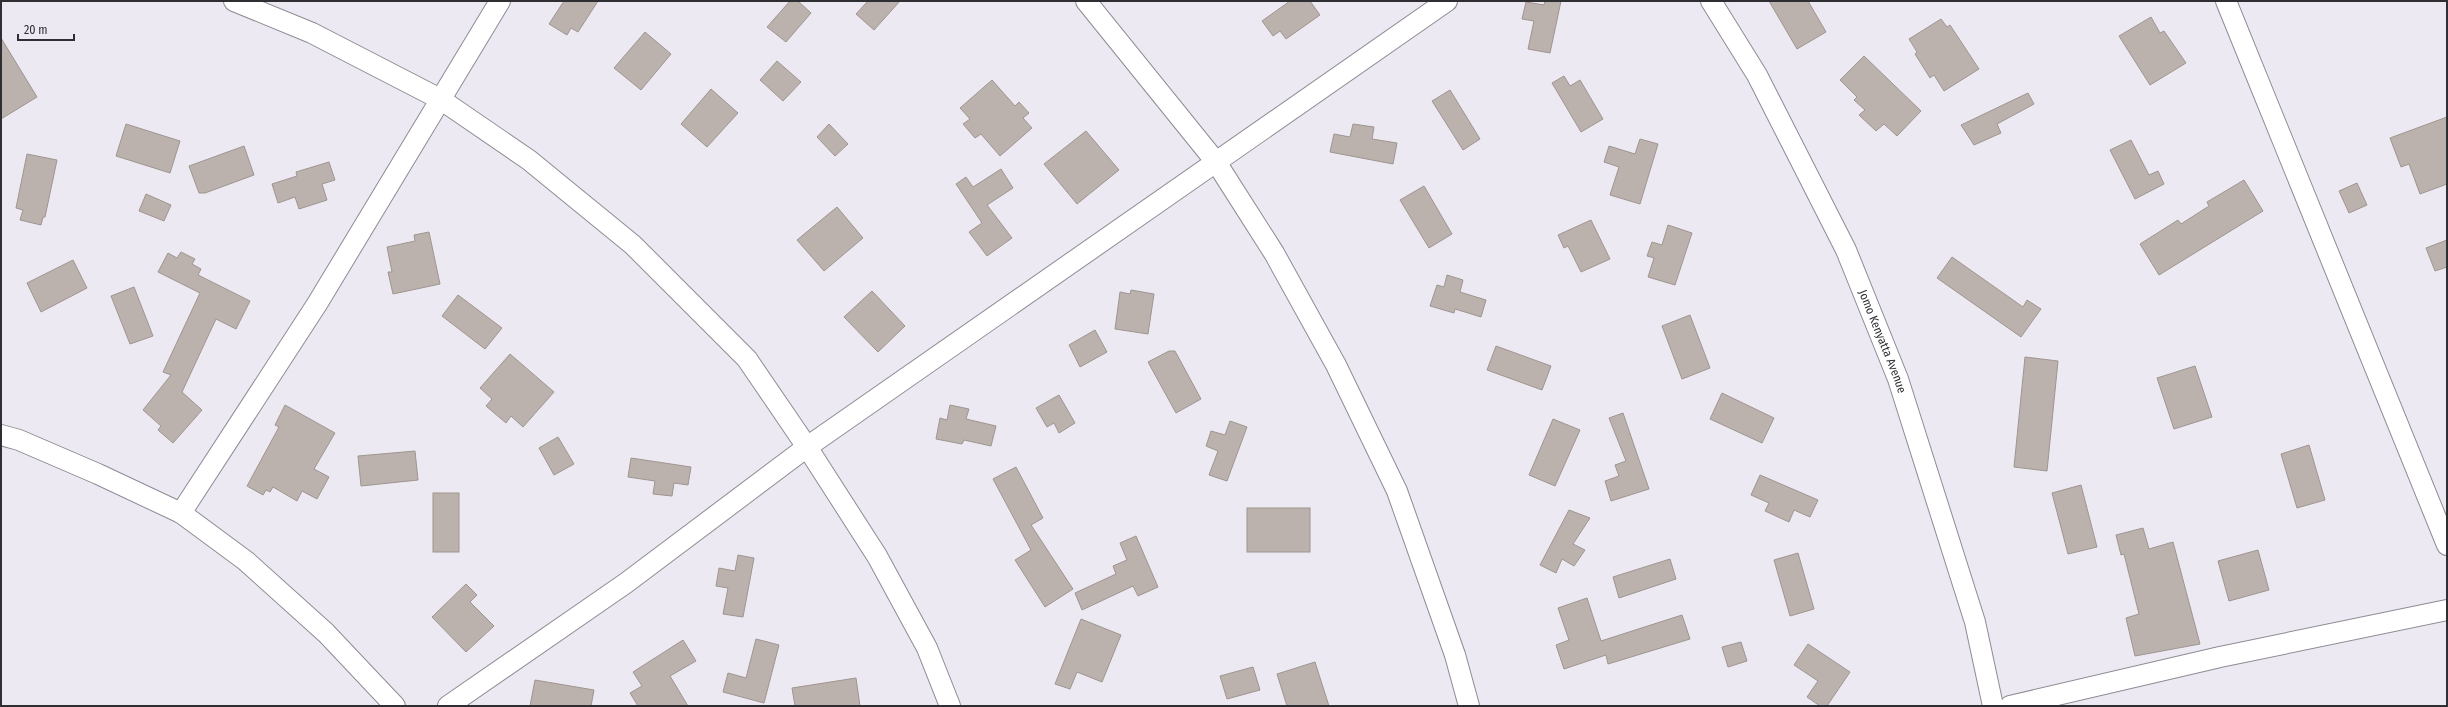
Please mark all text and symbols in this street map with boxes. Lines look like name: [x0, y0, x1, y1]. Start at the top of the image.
scale bar: [18, 16, 74, 42]
text: 20 m: [24, 23, 48, 37]
street label: Jomo Kenyatta Avenue: [1856, 288, 1909, 395]

